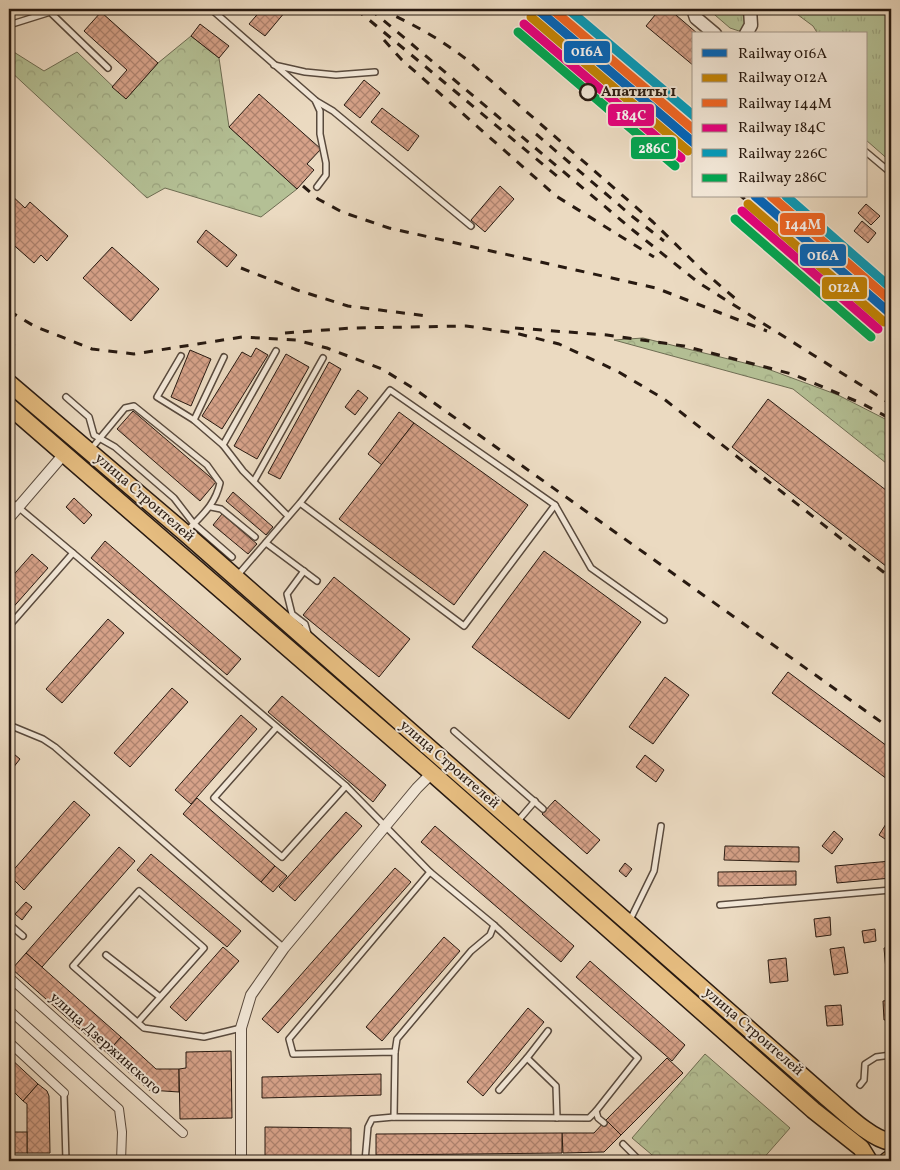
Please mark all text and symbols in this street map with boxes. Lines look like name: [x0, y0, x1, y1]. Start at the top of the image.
legend: [692, 32, 868, 198]
line badge: 016А: [563, 40, 611, 64]
text: 016А: [571, 43, 603, 62]
text: Railway 016А: [738, 44, 827, 65]
text: Railway 012А: [738, 68, 828, 89]
place label: Апатиты 1: [601, 82, 676, 103]
marker: Апатиты 1: [579, 83, 597, 101]
text: Railway 144М: [738, 94, 832, 115]
line badge: 184С: [607, 103, 655, 127]
text: 184С: [616, 107, 646, 126]
text: Railway 184С: [738, 118, 826, 139]
line badge: 286С: [630, 136, 677, 160]
text: 286С: [638, 140, 670, 159]
text: Railway 226С: [738, 144, 828, 165]
text: Railway 286С: [738, 168, 827, 189]
line badge: 144М: [779, 212, 826, 236]
text: 144М: [785, 216, 822, 235]
line badge: 016А: [799, 243, 847, 267]
text: 016А: [807, 247, 839, 266]
line badge: 012А: [821, 276, 868, 300]
text: 012А: [828, 279, 860, 298]
street label: улица Строителей: [89, 449, 199, 547]
street label: улица Строителей: [394, 716, 504, 814]
street label: улица Строителей: [698, 983, 808, 1081]
street label: улица Дзержинского: [44, 988, 166, 1100]

